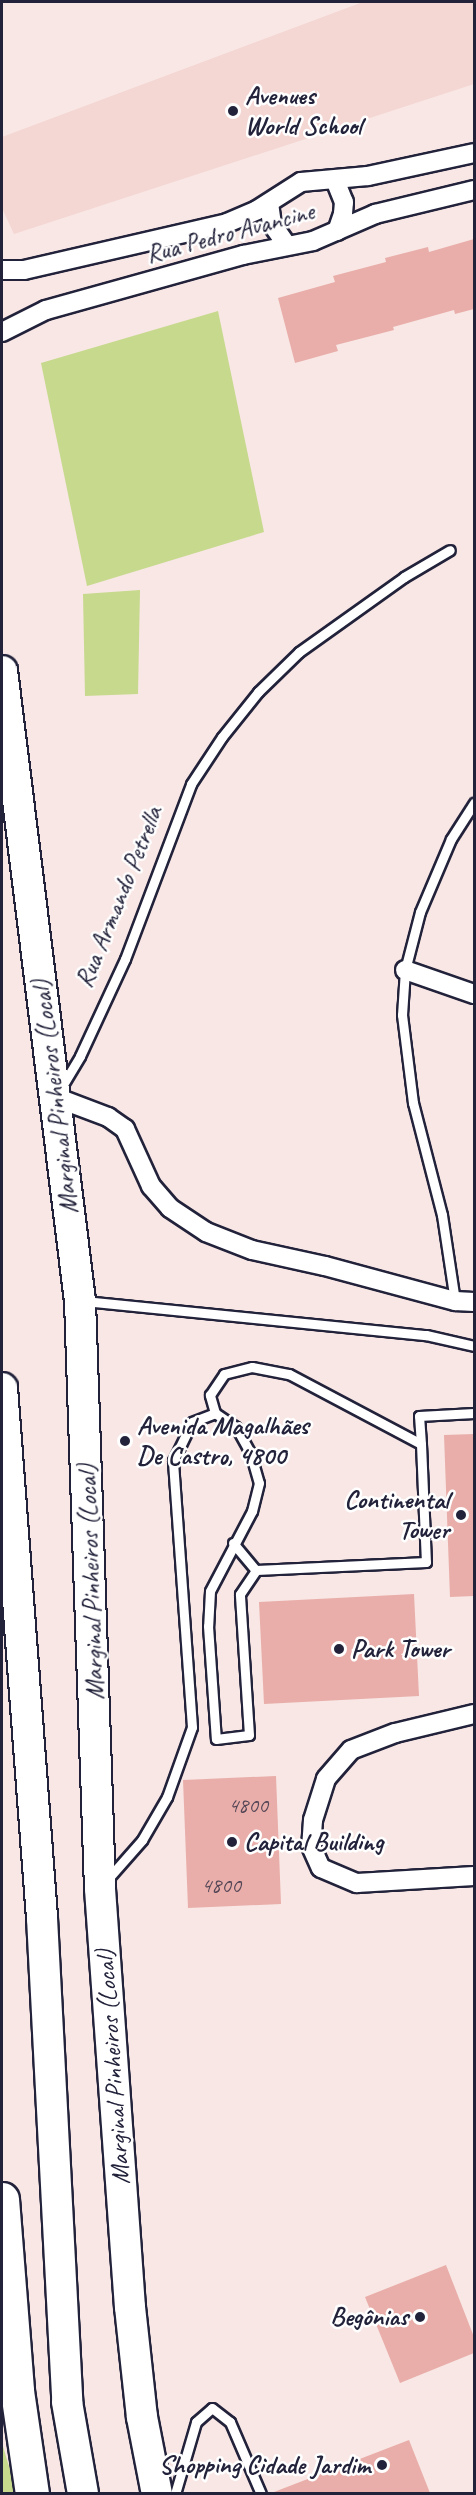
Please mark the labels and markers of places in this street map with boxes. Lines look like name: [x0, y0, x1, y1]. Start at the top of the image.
place label: Avenues World School: [245, 80, 361, 142]
marker: Avenues World School: [226, 104, 240, 118]
place label: Avenida Magalhães De Castro, 4800: [137, 1410, 309, 1472]
marker: Avenida Magalhães De Castro, 4800: [118, 1434, 132, 1448]
place label: Continental Tower: [344, 1484, 449, 1546]
marker: Continental Tower: [454, 1508, 468, 1522]
place label: Park Tower: [351, 1633, 449, 1665]
marker: Park Tower: [332, 1642, 346, 1656]
place label: Capital Building: [244, 1826, 383, 1858]
marker: Capital Building: [225, 1835, 239, 1849]
place label: Begônias: [330, 2301, 408, 2333]
marker: Begônias: [413, 2310, 427, 2324]
place label: Shopping Cidade Jardim: [159, 2449, 370, 2481]
marker: Shopping Cidade Jardim: [375, 2458, 389, 2472]

